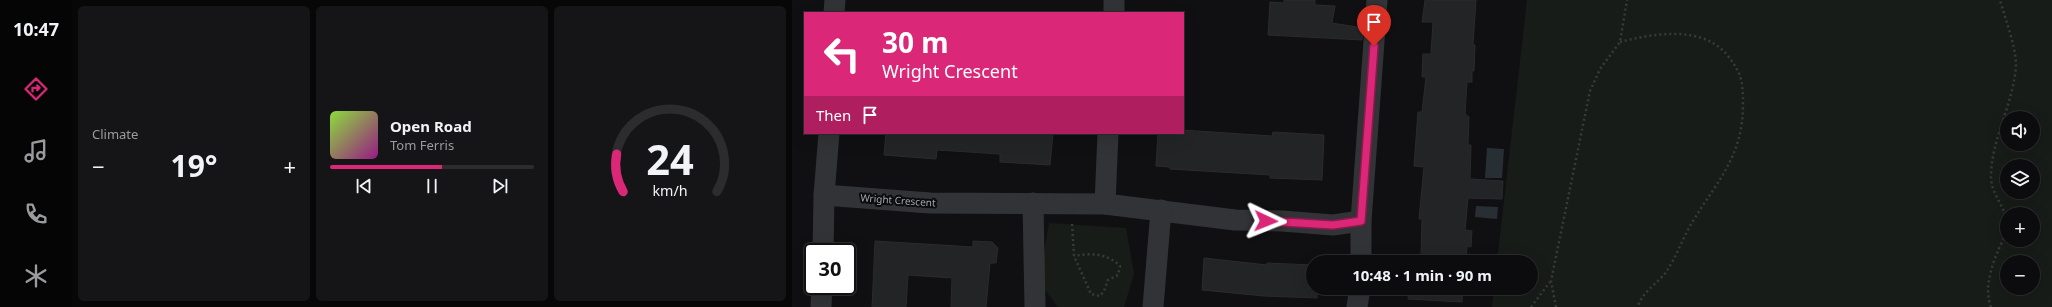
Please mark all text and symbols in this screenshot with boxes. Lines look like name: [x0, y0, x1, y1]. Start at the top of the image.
pin: [1357, 5, 1391, 46]
icon: arrive: [1363, 11, 1385, 33]
text: 10:47: [13, 17, 59, 41]
text: 30 m: [882, 23, 949, 61]
icon: left: [816, 28, 868, 80]
text: Wright Crescent: [882, 59, 1018, 83]
icon: directions: [22, 75, 50, 103]
icon: arrive: [859, 104, 881, 126]
text: Then: [816, 105, 851, 125]
map controls: [2000, 111, 2040, 295]
button: sound: [2000, 111, 2040, 151]
text: Open Road: [390, 116, 472, 136]
text: Climate: [92, 125, 138, 143]
text: 24: [646, 130, 694, 186]
text: Tom Ferris: [390, 136, 454, 154]
icon: music: [22, 137, 50, 165]
text: 19°: [170, 145, 218, 186]
text: −: [92, 151, 105, 181]
text: +: [283, 151, 296, 181]
button: layers: [2000, 159, 2040, 199]
icon: previous: [353, 175, 375, 197]
icon: pause: [421, 175, 443, 197]
icon: next: [489, 175, 511, 197]
text: km/h: [652, 180, 688, 199]
street label: Wright Crescent: [860, 190, 936, 210]
icon: phone: [22, 200, 50, 228]
position arrow: [1245, 200, 1287, 242]
button: +: [2000, 207, 2040, 247]
speed limit sign: 30: [804, 243, 856, 295]
button: −: [2000, 255, 2040, 295]
icon: climate: [22, 262, 50, 290]
text: 10:48 · 1 min · 90 m: [1352, 265, 1492, 285]

